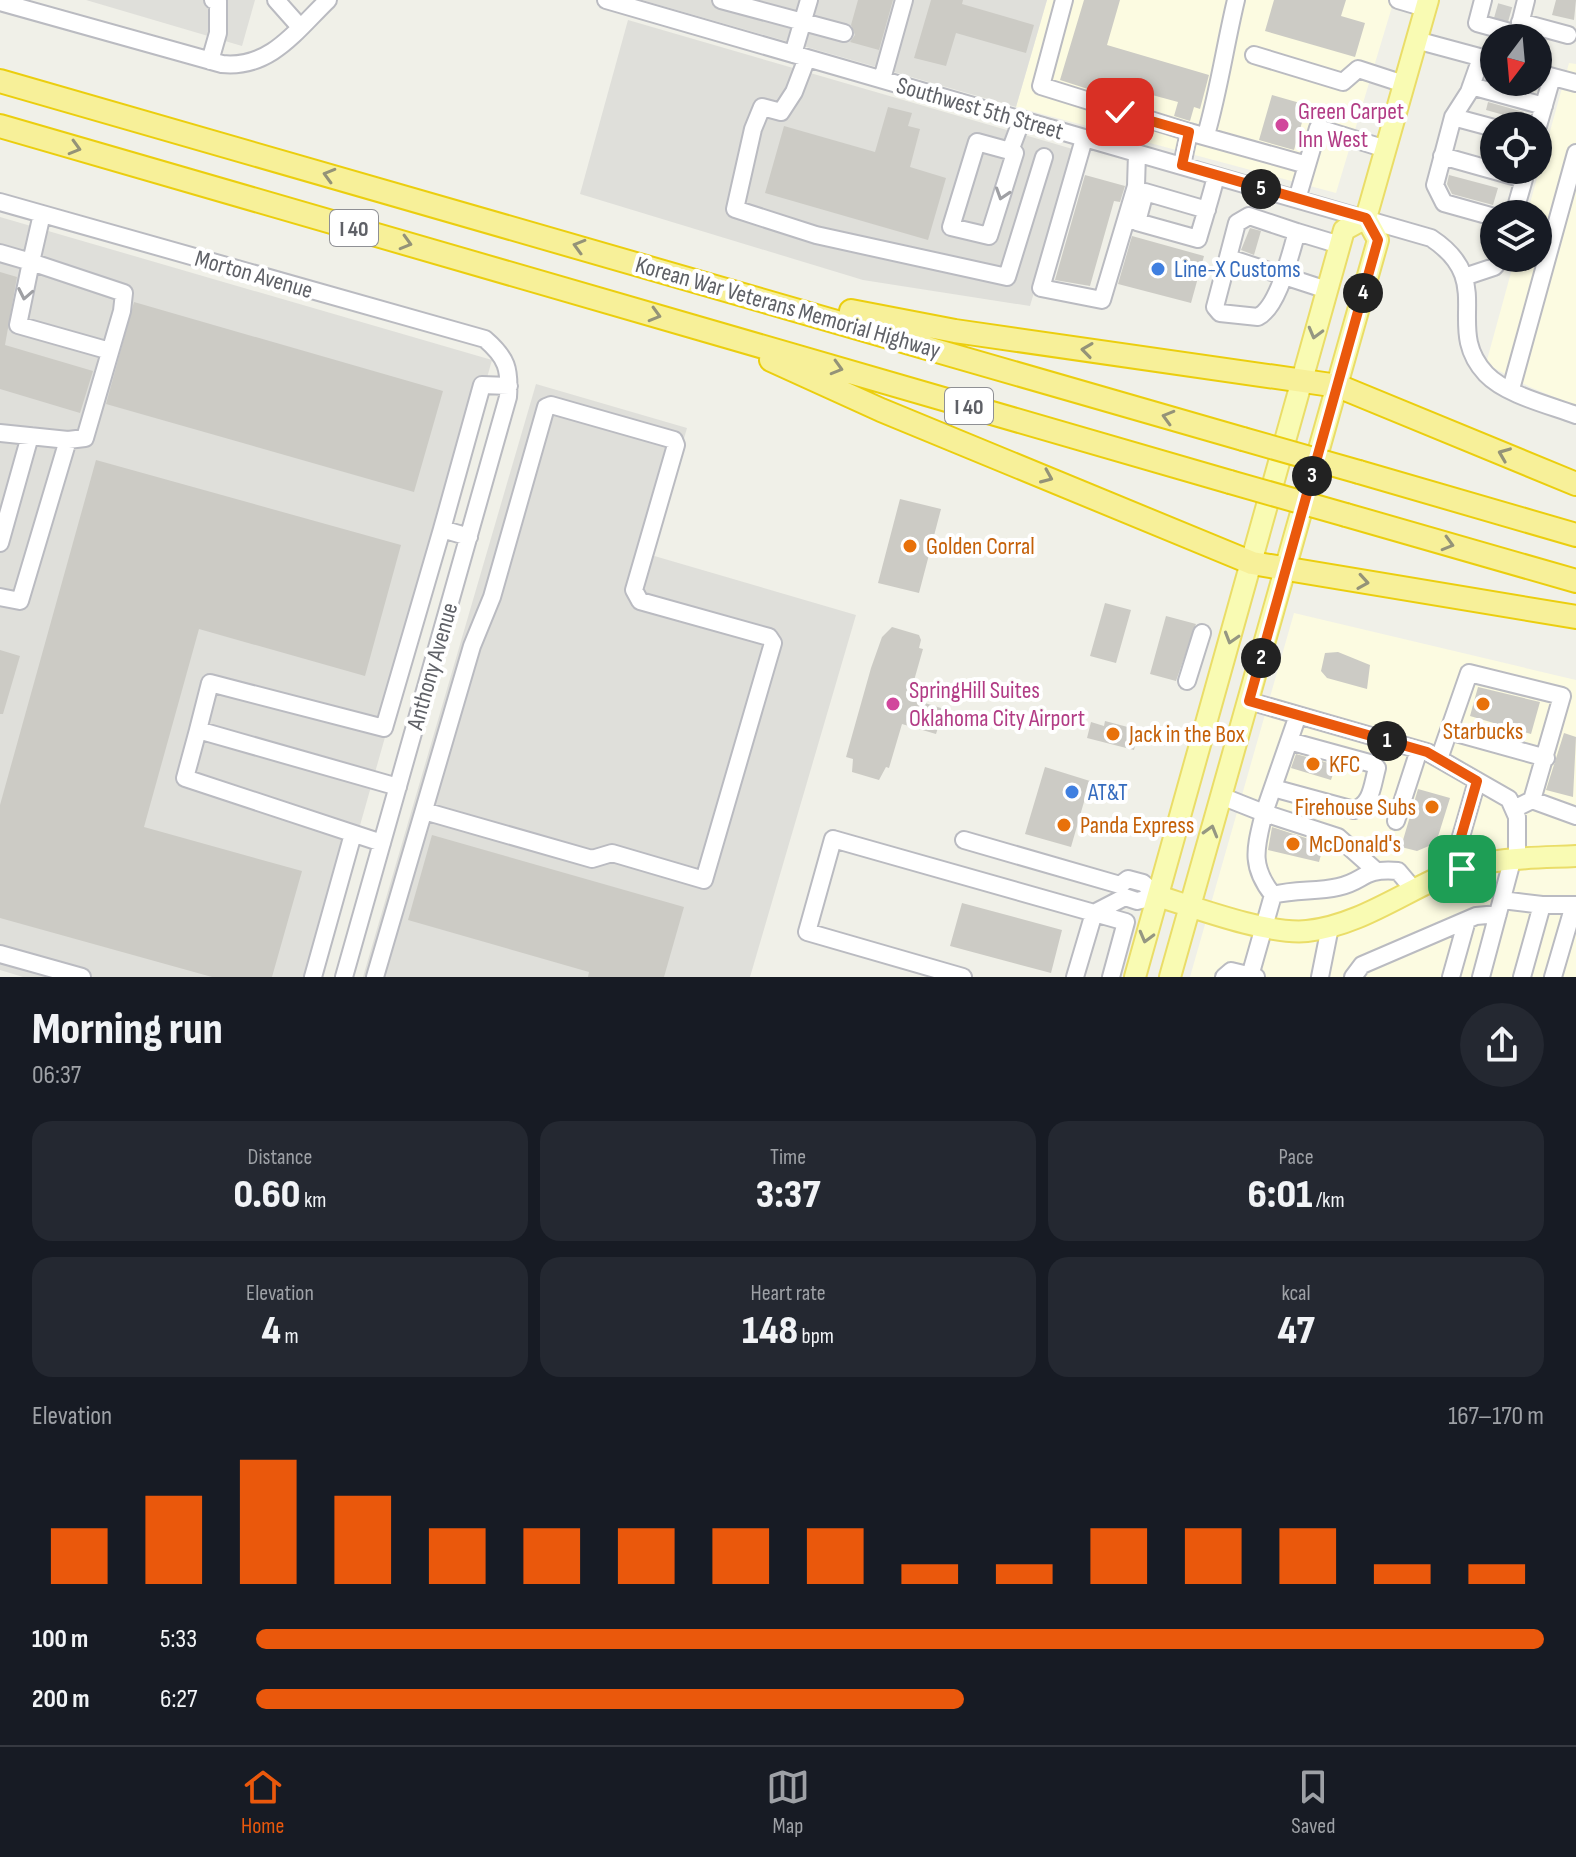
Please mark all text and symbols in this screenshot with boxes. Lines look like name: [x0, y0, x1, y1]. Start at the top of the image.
north arrow: [1480, 24, 1552, 96]
map controls: [1480, 24, 1552, 272]
street label: Southwest 5th Street: [893, 71, 1067, 146]
pin: [1086, 78, 1154, 146]
icon: check: [1098, 90, 1142, 134]
place label: Green Carpet Inn West: [1298, 97, 1404, 154]
button: locate: [1480, 112, 1552, 184]
marker: Green Carpet Inn West: [1273, 116, 1291, 134]
one-way arrow: [68, 139, 81, 155]
one-way arrow: [323, 167, 337, 184]
pin: 5: [1241, 169, 1281, 209]
text: 5: [1256, 175, 1266, 202]
one-way arrow: [995, 187, 1011, 200]
button: layers: [1480, 200, 1552, 272]
road number: I 40: [330, 210, 378, 246]
one-way arrow: [398, 234, 412, 250]
one-way arrow: [573, 239, 587, 255]
street label: Morton Avenue: [192, 244, 316, 305]
street label: Korean War Veterans Memorial Highway: [632, 250, 944, 365]
place label: Line-X Customs: [1174, 255, 1301, 284]
marker: Line-X Customs: [1149, 260, 1167, 278]
pin: 4: [1343, 273, 1383, 313]
text: 4: [1358, 279, 1368, 306]
one-way arrow: [17, 287, 34, 300]
one-way arrow: [648, 306, 662, 322]
one-way arrow: [1308, 326, 1325, 339]
one-way arrow: [1080, 342, 1094, 359]
one-way arrow: [829, 359, 843, 375]
road number: I 40: [945, 388, 993, 424]
one-way arrow: [1161, 410, 1175, 426]
one-way arrow: [1498, 447, 1512, 464]
pin: 3: [1292, 456, 1332, 496]
text: 3: [1307, 462, 1317, 489]
one-way arrow: [1039, 467, 1053, 483]
place label: Golden Corral: [926, 532, 1035, 561]
one-way arrow: [1440, 535, 1454, 552]
marker: Golden Corral: [901, 537, 919, 555]
one-way arrow: [1356, 573, 1370, 590]
street label: Anthony Avenue: [400, 599, 464, 734]
one-way arrow: [1224, 630, 1240, 644]
pin: 2: [1241, 638, 1281, 678]
text: 2: [1256, 644, 1266, 671]
place label: SpringHill Suites Oklahoma City Airport: [909, 676, 1085, 733]
marker: SpringHill Suites Oklahoma City Airport: [884, 695, 902, 713]
marker: Starbucks: [1474, 695, 1492, 713]
place label: Starbucks: [1443, 717, 1523, 746]
place label: Jack in the Box: [1128, 720, 1245, 749]
pin: 1: [1367, 721, 1407, 761]
marker: Jack in the Box: [1104, 725, 1122, 743]
text: 1: [1383, 727, 1391, 754]
place label: KFC: [1329, 750, 1361, 779]
marker: KFC: [1304, 755, 1322, 773]
place label: AT&T: [1087, 778, 1128, 807]
marker: AT&T: [1063, 783, 1081, 801]
place label: Firehouse Subs: [1295, 793, 1416, 822]
marker: Firehouse Subs: [1423, 798, 1441, 816]
place label: Panda Express: [1080, 811, 1194, 840]
marker: Panda Express: [1055, 816, 1073, 834]
one-way arrow: [1202, 824, 1219, 838]
place label: McDonald's: [1309, 830, 1401, 859]
marker: McDonald's: [1284, 835, 1302, 853]
pin: [1428, 835, 1496, 903]
icon: arrive: [1440, 847, 1484, 891]
one-way arrow: [1139, 929, 1156, 943]
text: Morning run: [32, 1003, 223, 1056]
button: share: [1460, 1003, 1544, 1087]
text: 06:37: [32, 1060, 81, 1091]
text: Distance: [248, 1144, 312, 1171]
text: Time: [770, 1144, 806, 1171]
text: Pace: [1278, 1144, 1314, 1171]
text: 0.60: [234, 1171, 300, 1219]
text: 3:37: [756, 1171, 820, 1219]
text: 6:01: [1247, 1171, 1312, 1219]
text: km: [300, 1187, 326, 1214]
text: /km: [1312, 1187, 1345, 1214]
text: Elevation: [246, 1280, 314, 1307]
text: Heart rate: [750, 1280, 826, 1307]
text: kcal: [1281, 1280, 1311, 1307]
text: 4: [261, 1307, 281, 1355]
text: 148: [742, 1307, 798, 1355]
text: 47: [1278, 1307, 1314, 1355]
text: m: [281, 1323, 299, 1350]
text: bpm: [798, 1323, 834, 1350]
text: Elevation: [32, 1401, 112, 1432]
text: 167–170 m: [1448, 1401, 1544, 1432]
text: 100 m: [32, 1624, 88, 1655]
text: 5:33: [160, 1624, 197, 1655]
text: 200 m: [32, 1684, 89, 1715]
text: 6:27: [160, 1684, 197, 1715]
tab: Home: [241, 1765, 285, 1840]
tab: Map: [766, 1765, 810, 1840]
tab: Saved: [1291, 1765, 1335, 1840]

